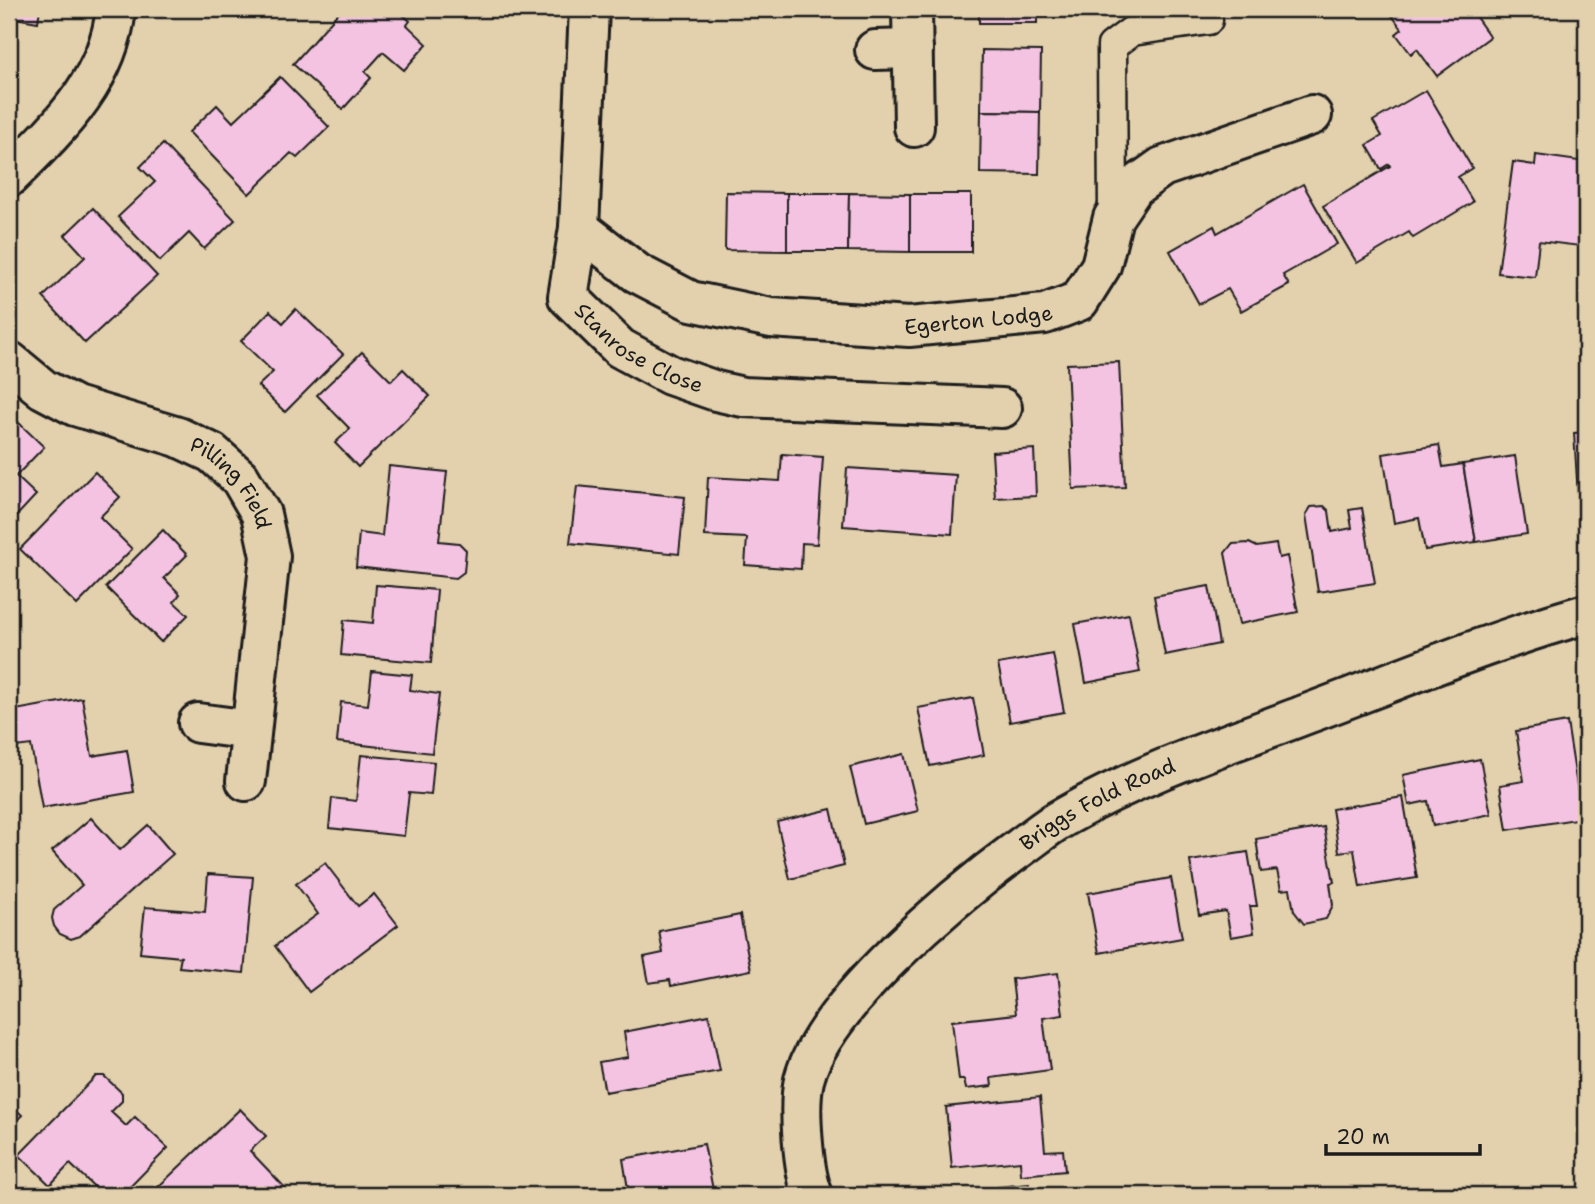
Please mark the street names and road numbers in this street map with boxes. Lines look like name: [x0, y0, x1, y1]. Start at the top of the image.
street label: Stanrose Close: [568, 297, 707, 399]
street label: Egerton Lodge: [903, 298, 1057, 341]
street label: Pilling Field: [185, 431, 278, 531]
street label: Briggs Fold Road: [1014, 751, 1180, 857]

